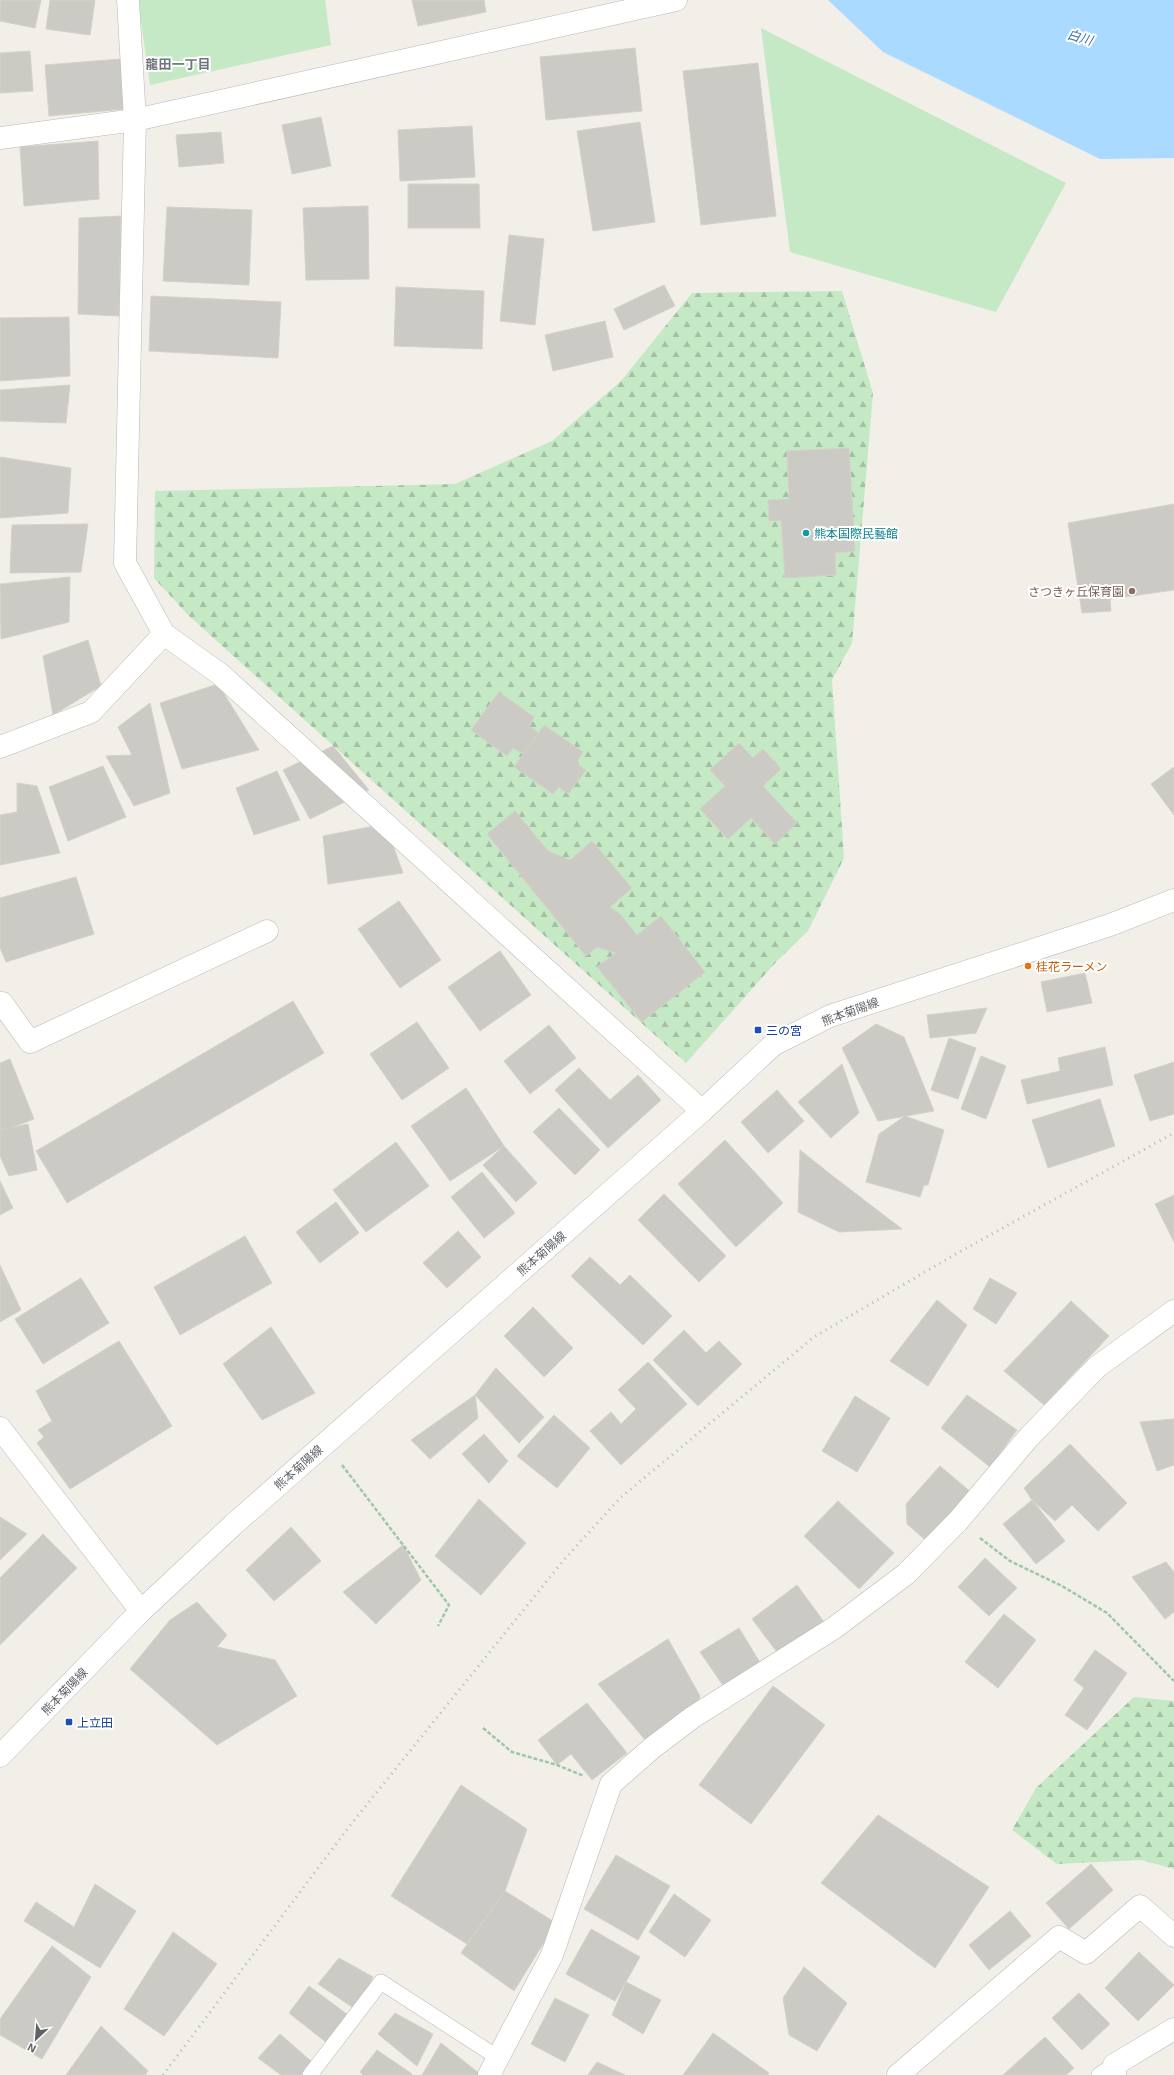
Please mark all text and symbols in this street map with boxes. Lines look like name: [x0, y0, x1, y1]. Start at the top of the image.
water label: 白川: [1065, 26, 1097, 49]
district label: 龍田一丁目: [145, 56, 211, 72]
place label: 熊本国際民藝館: [814, 526, 898, 540]
marker: 熊本国際民藝館: [801, 528, 811, 538]
place label: さつきヶ丘保育園: [1028, 584, 1124, 598]
marker: さつきヶ丘保育園: [1127, 586, 1137, 596]
place label: 桂花ラーメン: [1036, 959, 1108, 973]
marker: 桂花ラーメン: [1023, 961, 1033, 971]
street label: 熊本菊陽線: [819, 994, 881, 1028]
place label: 三の宮: [766, 1023, 802, 1037]
marker: 三の宮: [753, 1025, 763, 1035]
street label: 熊本菊陽線: [514, 1228, 568, 1278]
street label: 熊本菊陽線: [271, 1442, 325, 1492]
street label: 熊本菊陽線: [38, 1665, 90, 1717]
place label: 上立田: [77, 1715, 113, 1729]
marker: 上立田: [64, 1717, 74, 1727]
north arrow: [16, 2019, 56, 2059]
text: N: [25, 2041, 38, 2056]

